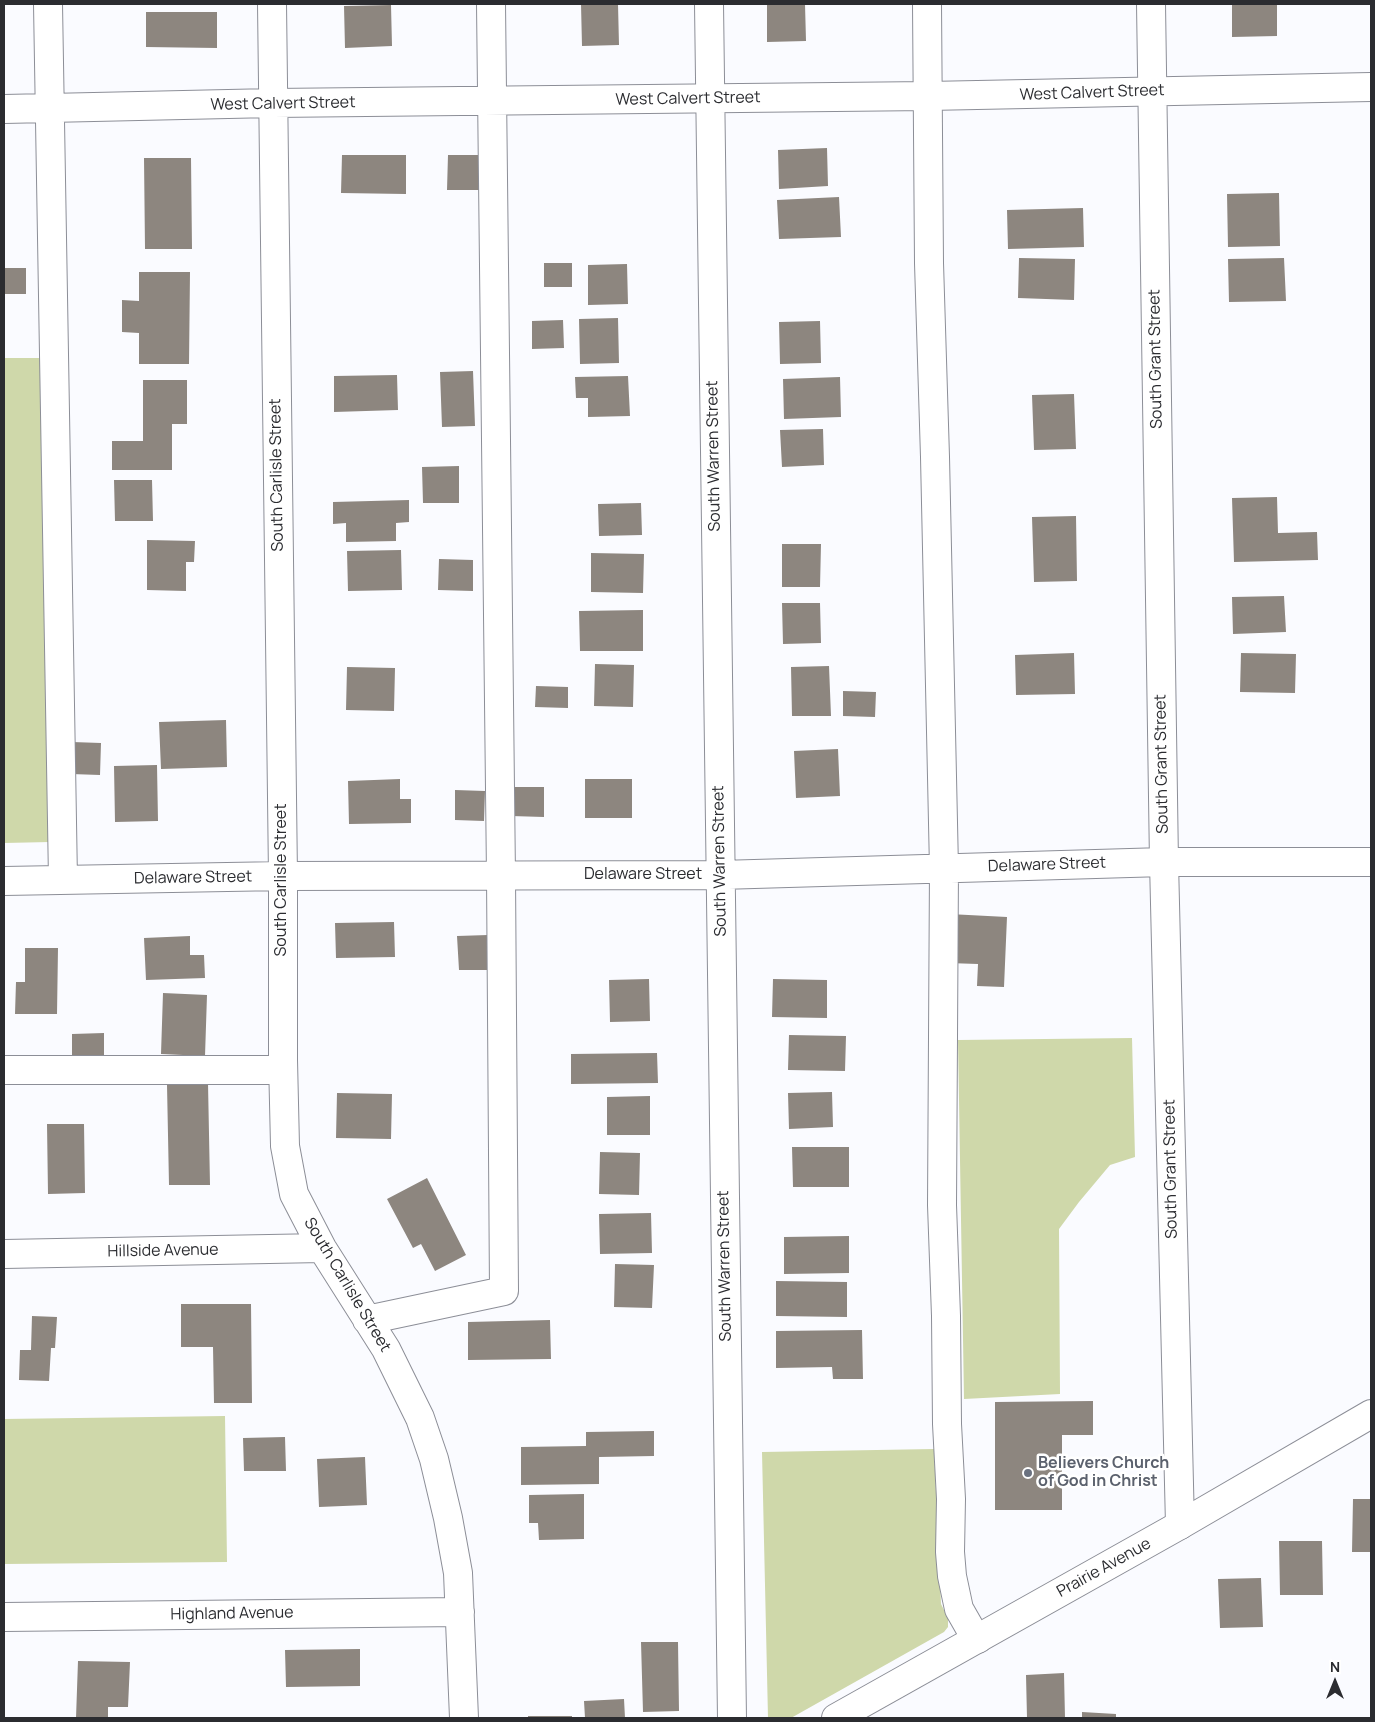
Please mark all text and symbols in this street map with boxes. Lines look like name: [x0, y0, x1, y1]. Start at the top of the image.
street label: West Calvert Street: [1019, 81, 1165, 105]
street label: West Calvert Street: [615, 88, 761, 110]
street label: West Calvert Street: [210, 93, 356, 115]
street label: South Grant Street: [1145, 289, 1167, 429]
street label: South Warren Street: [703, 380, 725, 532]
street label: South Carlisle Street: [266, 398, 288, 552]
street label: South Grant Street: [1151, 694, 1173, 834]
street label: South Warren Street: [709, 785, 731, 937]
street label: South Carlisle Street: [272, 803, 292, 957]
street label: Delaware Street: [988, 853, 1106, 877]
street label: Delaware Street: [584, 865, 702, 885]
street label: Delaware Street: [134, 867, 252, 889]
street label: South Grant Street: [1160, 1099, 1182, 1239]
street label: South Warren Street: [714, 1190, 736, 1342]
street label: South Carlisle Street: [299, 1214, 395, 1356]
street label: Hillside Avenue: [107, 1240, 219, 1262]
place label: Believers Church of God in Christ: [1038, 1454, 1169, 1492]
marker: Believers Church of God in Christ: [1022, 1467, 1034, 1479]
street label: Prairie Avenue: [1054, 1534, 1154, 1602]
street label: Highland Avenue: [170, 1603, 294, 1625]
north arrow: [1310, 1657, 1360, 1707]
text: N: [1330, 1657, 1340, 1676]

